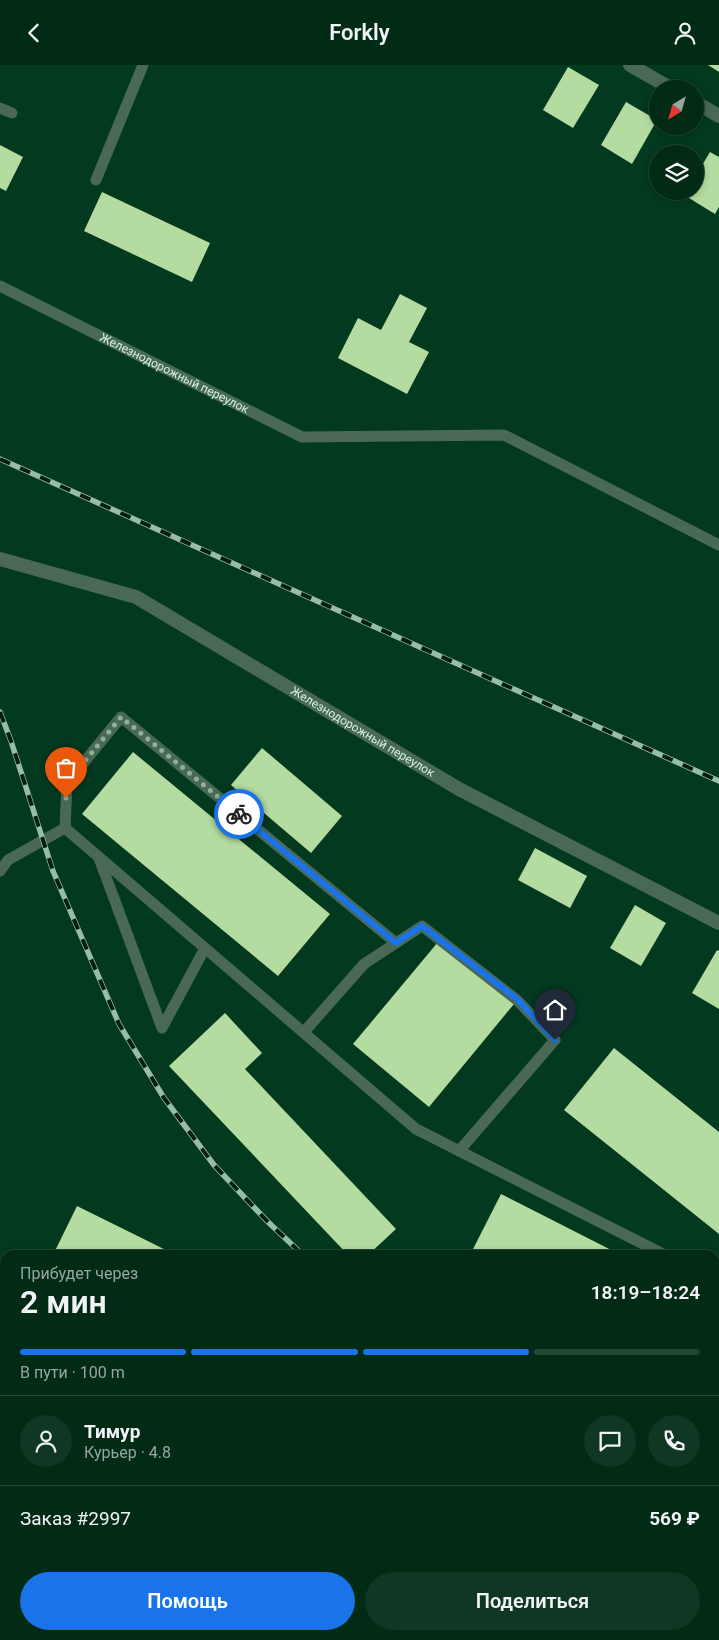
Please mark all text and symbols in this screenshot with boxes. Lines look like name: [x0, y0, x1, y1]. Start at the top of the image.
icon: back: [20, 19, 48, 47]
icon: person: [671, 19, 699, 47]
text: Forkly: [329, 20, 390, 45]
north arrow: [649, 80, 704, 135]
map controls: [649, 80, 704, 200]
button: layers: [649, 145, 704, 200]
street label: Железнодорожный переулок: [98, 330, 252, 417]
street label: Железнодорожный переулок: [288, 684, 438, 780]
pin: [45, 747, 87, 798]
icon: bag: [52, 754, 80, 782]
courier: [214, 789, 264, 839]
icon: bike: [225, 800, 253, 828]
pin: [534, 989, 576, 1040]
icon: home: [541, 996, 569, 1024]
text: Прибудет через: [20, 1264, 138, 1283]
text: 18:19–18:24: [591, 1281, 700, 1304]
text: 2 мин: [20, 1283, 107, 1321]
text: В пути · 100 m: [20, 1363, 125, 1382]
button: person: [20, 1415, 72, 1467]
button: chat: [584, 1415, 636, 1467]
button: phone: [648, 1415, 700, 1467]
text: Тимур: [84, 1420, 140, 1443]
text: Курьер · 4.8: [84, 1443, 171, 1462]
text: Заказ #2997: [20, 1507, 131, 1530]
text: 569 ₽: [649, 1507, 700, 1530]
button: Помощь: [20, 1572, 355, 1630]
button: Поделиться: [365, 1572, 700, 1630]

